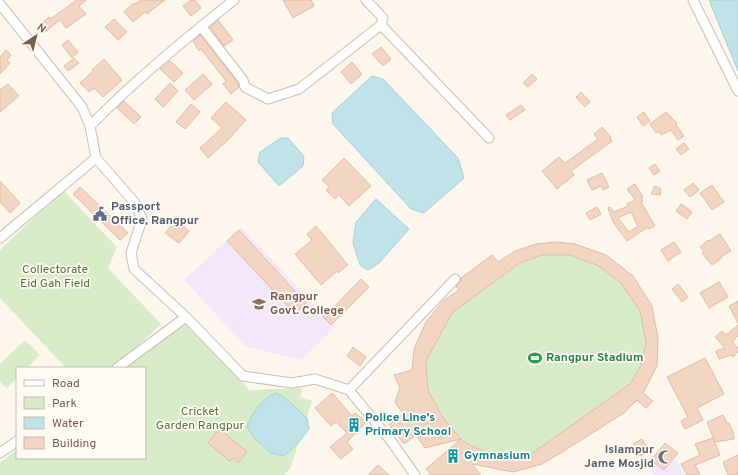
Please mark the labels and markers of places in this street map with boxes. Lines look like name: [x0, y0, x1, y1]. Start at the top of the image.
place label: Passport Office, Rangpur: [111, 199, 199, 229]
public building icon: Passport Office, Rangpur: [92, 206, 108, 222]
place label: Rangpur Govt. College: [270, 289, 344, 319]
school or university icon: Rangpur Govt. College: [251, 296, 267, 312]
sports icon: Rangpur Stadium: [527, 350, 543, 366]
place label: Rangpur Stadium: [546, 350, 643, 366]
place label: Police Line's Primary School: [365, 410, 451, 440]
building icon: Police Line's Primary School: [346, 417, 362, 433]
place label: Islampur Jame Mosjid: [584, 442, 654, 472]
building icon: Gymnasium: [445, 448, 461, 464]
place label: Gymnasium: [464, 448, 530, 464]
mosque icon: Islampur Jame Mosjid: [657, 449, 673, 465]

